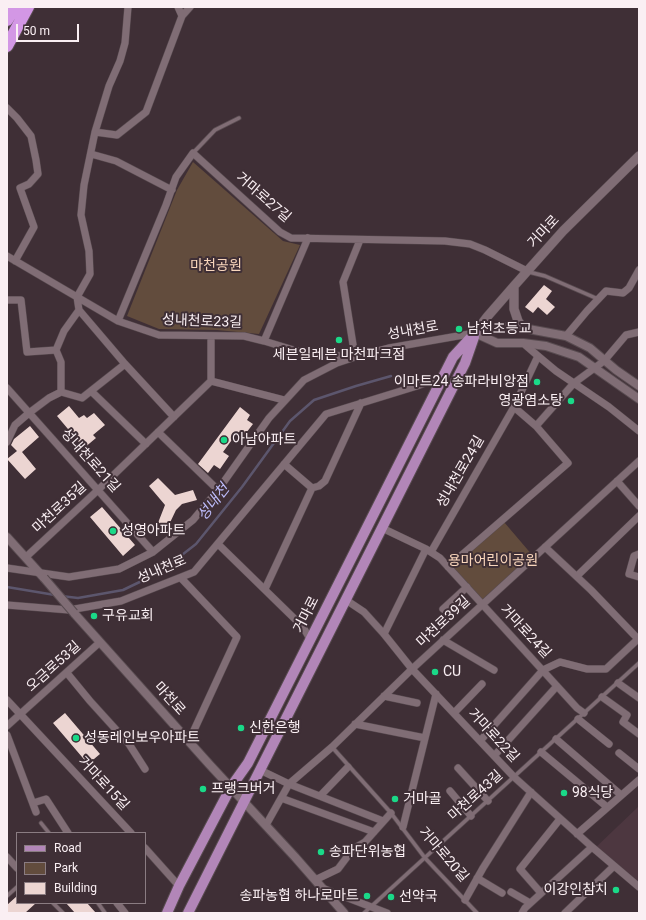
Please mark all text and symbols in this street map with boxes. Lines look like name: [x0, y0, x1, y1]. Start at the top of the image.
scale bar: [18, 16, 81, 42]
text: 50 m: [23, 24, 50, 38]
street label: 거마로27길: [232, 170, 294, 226]
street label: 거마로: [525, 212, 563, 252]
park label: 마천공원: [190, 258, 242, 274]
street label: 성내천로23길: [162, 312, 242, 332]
street label: 성내천로: [386, 318, 440, 344]
place label: 남천초등교: [467, 321, 531, 337]
marker: 남천초등교: [454, 324, 464, 334]
marker: 세븐일레븐 마천파크점: [334, 335, 344, 345]
place label: 세븐일레븐 마천파크점: [273, 347, 405, 363]
place label: 이마트24 송파라비앙점: [394, 374, 529, 390]
marker: 이마트24 송파라비앙점: [532, 377, 542, 387]
place label: 영광염소탕: [499, 393, 563, 409]
marker: 영광염소탕: [566, 396, 576, 406]
street label: 성내천로21길: [57, 426, 123, 496]
place label: 아남아파트: [232, 432, 296, 448]
street label: 성내천로24길: [434, 433, 488, 511]
marker: 아남아파트: [219, 435, 229, 445]
street label: 마천로35길: [30, 479, 90, 537]
water label: 성내천: [194, 481, 234, 525]
place label: 성영아파트: [121, 523, 185, 539]
marker: 성영아파트: [108, 526, 118, 536]
street label: 성내천로: [135, 552, 189, 588]
park label: 용마어린이공원: [448, 553, 538, 569]
street label: 마천로39길: [414, 593, 474, 651]
street label: 거마로: [291, 594, 323, 636]
street label: 거마로24길: [496, 602, 554, 662]
place label: 구유교회: [102, 608, 154, 624]
marker: 구유교회: [89, 611, 99, 621]
street label: 오금로53길: [23, 638, 85, 696]
place label: CU: [443, 664, 461, 680]
marker: CU: [430, 667, 440, 677]
street label: 마천로: [150, 679, 188, 719]
street label: 거마로22길: [464, 706, 522, 766]
place label: 신한은행: [249, 720, 301, 736]
marker: 신한은행: [236, 723, 246, 733]
place label: 성동레인보우아파트: [84, 730, 200, 746]
marker: 성동레인보우아파트: [71, 733, 81, 743]
street label: 거마로15길: [74, 754, 132, 814]
street label: 마천로43길: [445, 767, 507, 825]
place label: 프랭크버거: [211, 781, 275, 797]
marker: 프랭크버거: [198, 784, 208, 794]
place label: 98식당: [572, 785, 613, 801]
marker: 98식당: [559, 788, 569, 798]
place label: 거마골: [403, 791, 442, 807]
marker: 거마골: [390, 794, 400, 804]
street label: 거마로20길: [415, 824, 471, 886]
legend: [16, 832, 146, 904]
text: Road: [54, 841, 82, 855]
place label: 송파단위농협: [329, 844, 406, 860]
marker: 송파단위농협: [316, 847, 326, 857]
text: Park: [54, 861, 78, 875]
text: Building: [54, 881, 97, 895]
place label: 이강인참치: [544, 882, 608, 898]
marker: 이강인참치: [611, 885, 621, 895]
place label: 송파농협 하나로마트: [240, 888, 359, 904]
place label: 선약국: [399, 889, 438, 905]
marker: 송파농협 하나로마트: [362, 891, 372, 901]
marker: 선약국: [386, 892, 396, 902]

